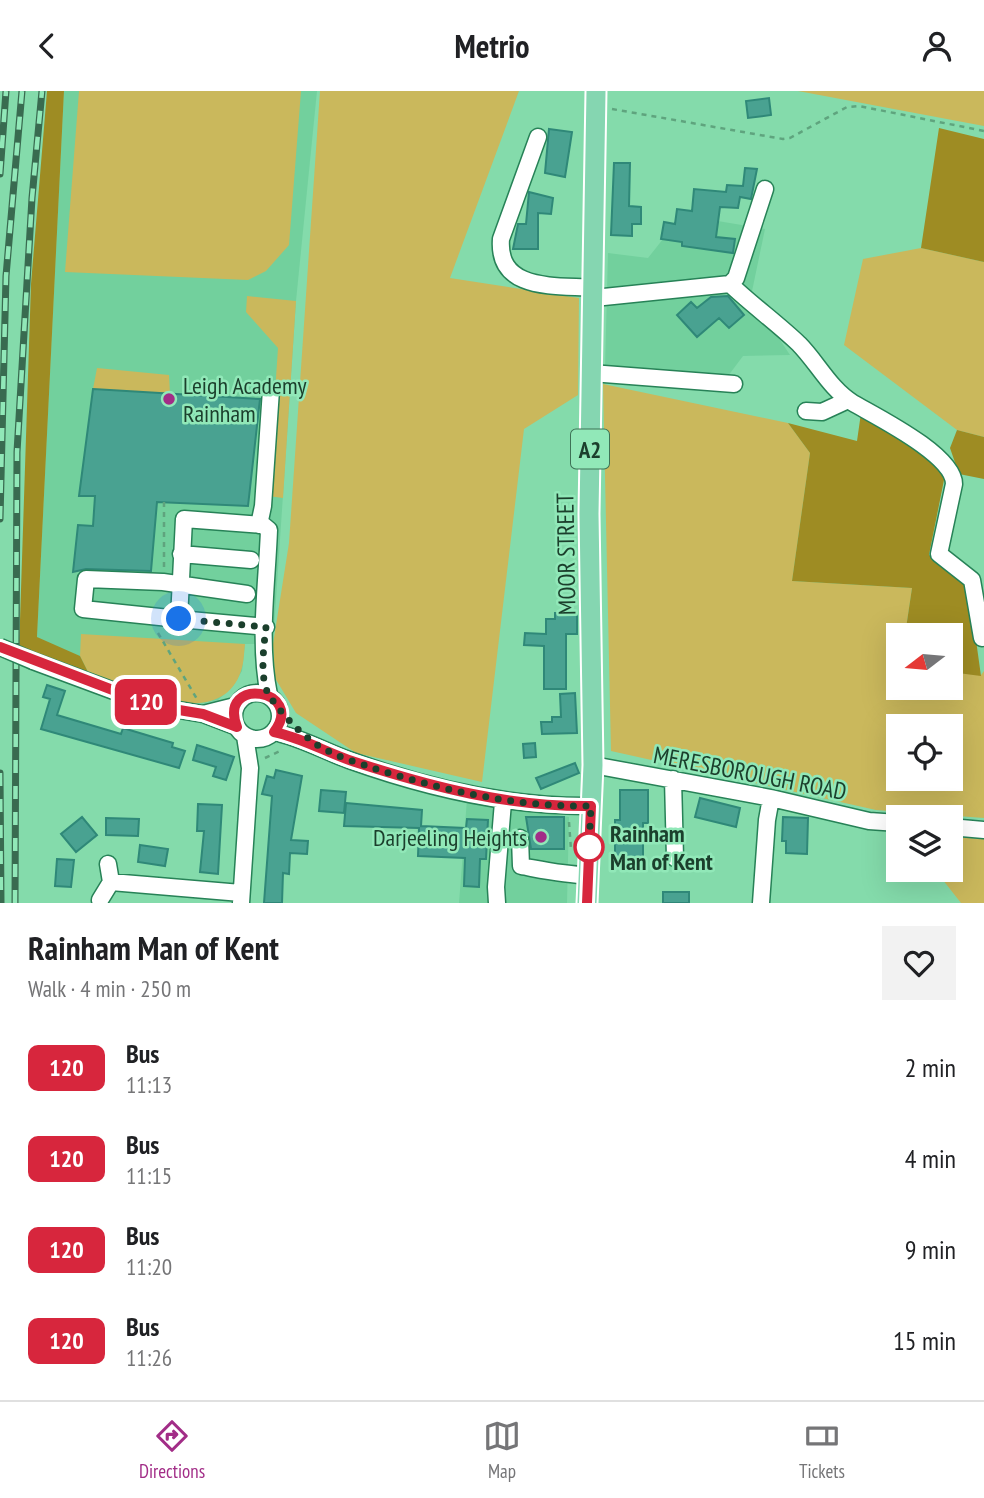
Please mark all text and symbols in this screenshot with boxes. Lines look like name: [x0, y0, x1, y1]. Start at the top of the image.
text: Metrio: [454, 25, 530, 67]
icon: back: [28, 27, 66, 65]
icon: person: [918, 27, 956, 65]
place label: Leigh Academy Rainham: [183, 370, 307, 429]
marker: Leigh Academy Rainham: [161, 391, 177, 407]
road number: A2: [571, 429, 609, 469]
street label: MOOR STREET: [549, 492, 583, 615]
your location: [161, 601, 196, 636]
north arrow: [886, 623, 962, 700]
map controls: [886, 623, 963, 882]
line badge: 120: [106, 679, 186, 725]
text: 120: [129, 686, 163, 717]
button: locate: [886, 714, 963, 791]
street label: MERESBOROUGH ROAD: [651, 739, 849, 807]
button: layers: [886, 805, 963, 882]
place label: Rainham Man of Kent: [610, 818, 713, 877]
place label: Darjeeling Heights: [373, 822, 527, 853]
marker: Darjeeling Heights: [533, 829, 549, 845]
marker: Rainham Man of Kent: [574, 832, 604, 862]
text: Rainham Man of Kent: [28, 926, 279, 969]
button: heart: [882, 926, 956, 1000]
text: Walk · 4 min · 250 m: [28, 974, 191, 1003]
text: Bus: [126, 1037, 159, 1070]
text: 2 min: [905, 1051, 956, 1084]
text: 120: [49, 1052, 84, 1083]
text: 11:13: [126, 1070, 172, 1099]
text: Bus: [126, 1128, 159, 1161]
text: 4 min: [905, 1142, 956, 1175]
text: 120: [49, 1143, 84, 1174]
text: 11:15: [126, 1161, 172, 1190]
text: Bus: [126, 1219, 159, 1252]
text: 9 min: [905, 1233, 956, 1266]
text: 120: [49, 1234, 84, 1265]
text: 11:20: [126, 1252, 172, 1281]
text: Bus: [126, 1310, 159, 1343]
text: 15 min: [893, 1324, 956, 1357]
text: 120: [49, 1325, 84, 1356]
text: 11:26: [126, 1343, 172, 1372]
tab: Directions: [139, 1417, 205, 1483]
tab: Map: [483, 1417, 521, 1483]
tab: Tickets: [799, 1417, 845, 1483]

